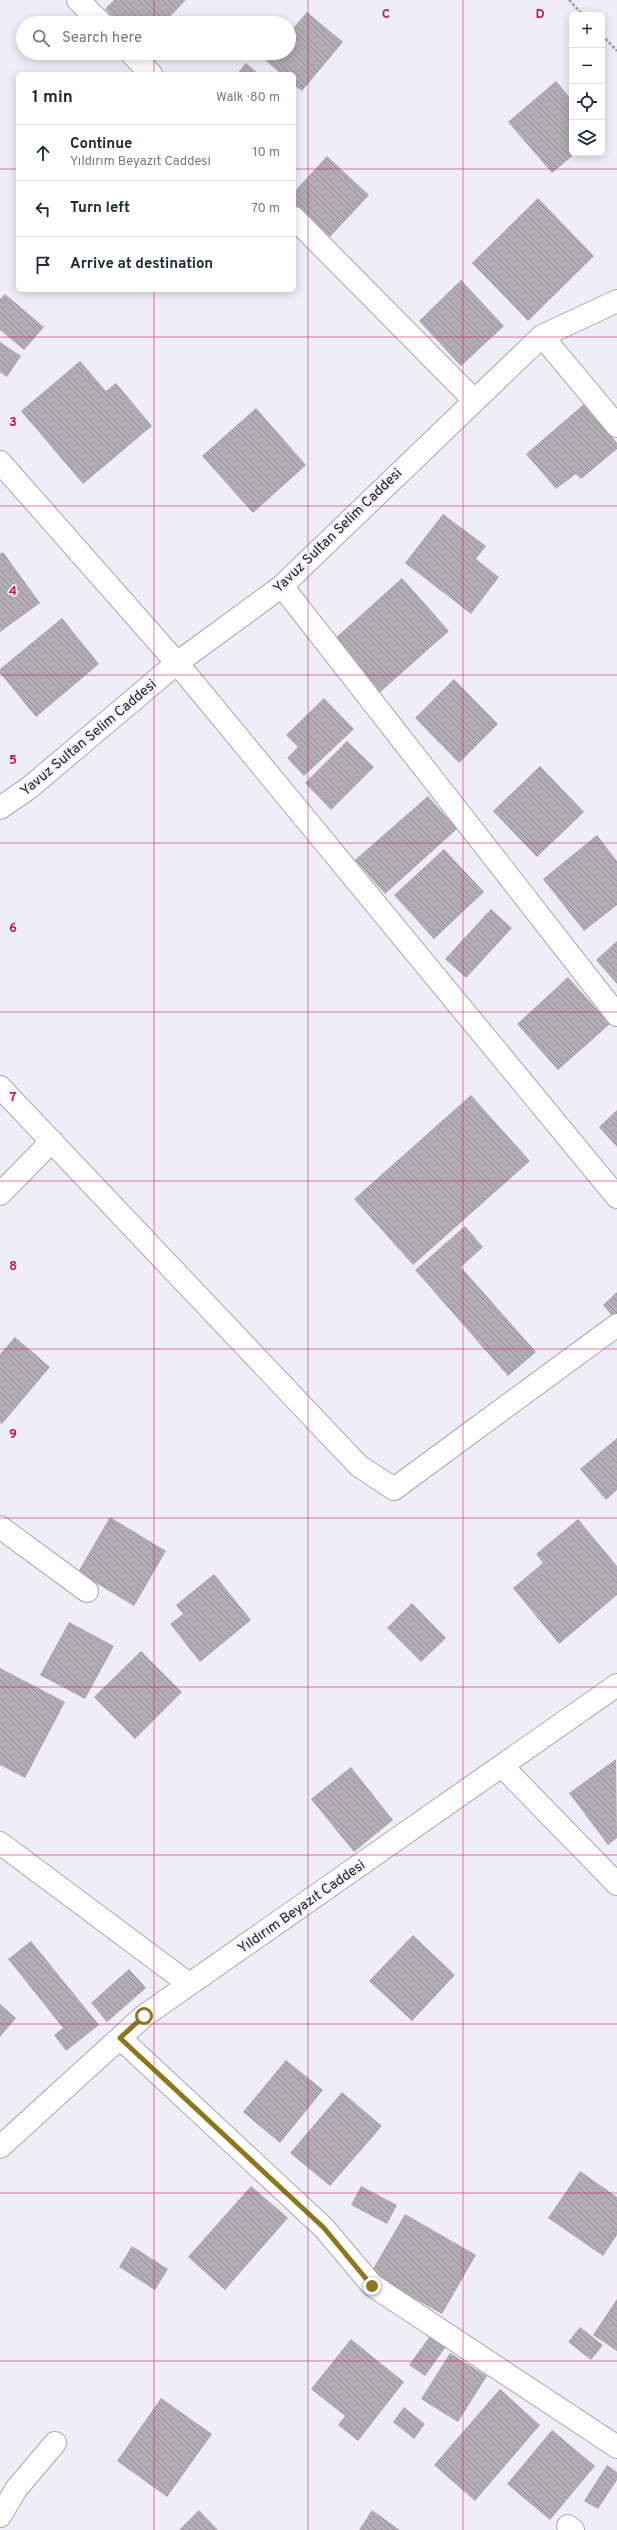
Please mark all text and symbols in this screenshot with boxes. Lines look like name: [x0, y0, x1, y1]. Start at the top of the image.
text: C: [382, 7, 390, 23]
text: D: [535, 7, 545, 23]
map controls: [569, 12, 605, 156]
button: +: [569, 12, 605, 48]
search box: [16, 16, 296, 60]
icon: search: [30, 27, 52, 49]
text: Search here: [62, 29, 142, 48]
button: −: [569, 48, 605, 84]
button: locate: [569, 84, 605, 120]
text: 1 min: [32, 87, 73, 109]
text: Walk · 80 m: [216, 90, 280, 106]
button: layers: [569, 120, 605, 156]
text: Continue: [70, 135, 132, 154]
icon: ahead: [32, 142, 54, 164]
text: 10 m: [253, 145, 280, 161]
text: Yıldırım Beyazıt Caddesi: [70, 154, 211, 170]
icon: left: [32, 198, 54, 220]
text: Turn left: [70, 199, 130, 218]
text: 70 m: [251, 201, 280, 217]
icon: arrive: [32, 254, 54, 276]
text: Arrive at destination: [70, 255, 213, 274]
text: 3: [9, 415, 17, 431]
street label: Yavuz Sultan Selim Caddesi: [270, 465, 406, 597]
text: 4: [9, 584, 17, 600]
street label: Yavuz Sultan Selim Caddesi: [17, 676, 160, 800]
text: 5: [9, 753, 17, 769]
text: 6: [9, 921, 17, 937]
text: 7: [10, 1090, 17, 1106]
text: 8: [9, 1259, 17, 1275]
text: 9: [9, 1427, 17, 1443]
street label: Yıldırım Beyazıt Caddesi: [235, 1857, 369, 1958]
route start: [135, 2007, 153, 2025]
route end: [363, 2277, 381, 2295]

